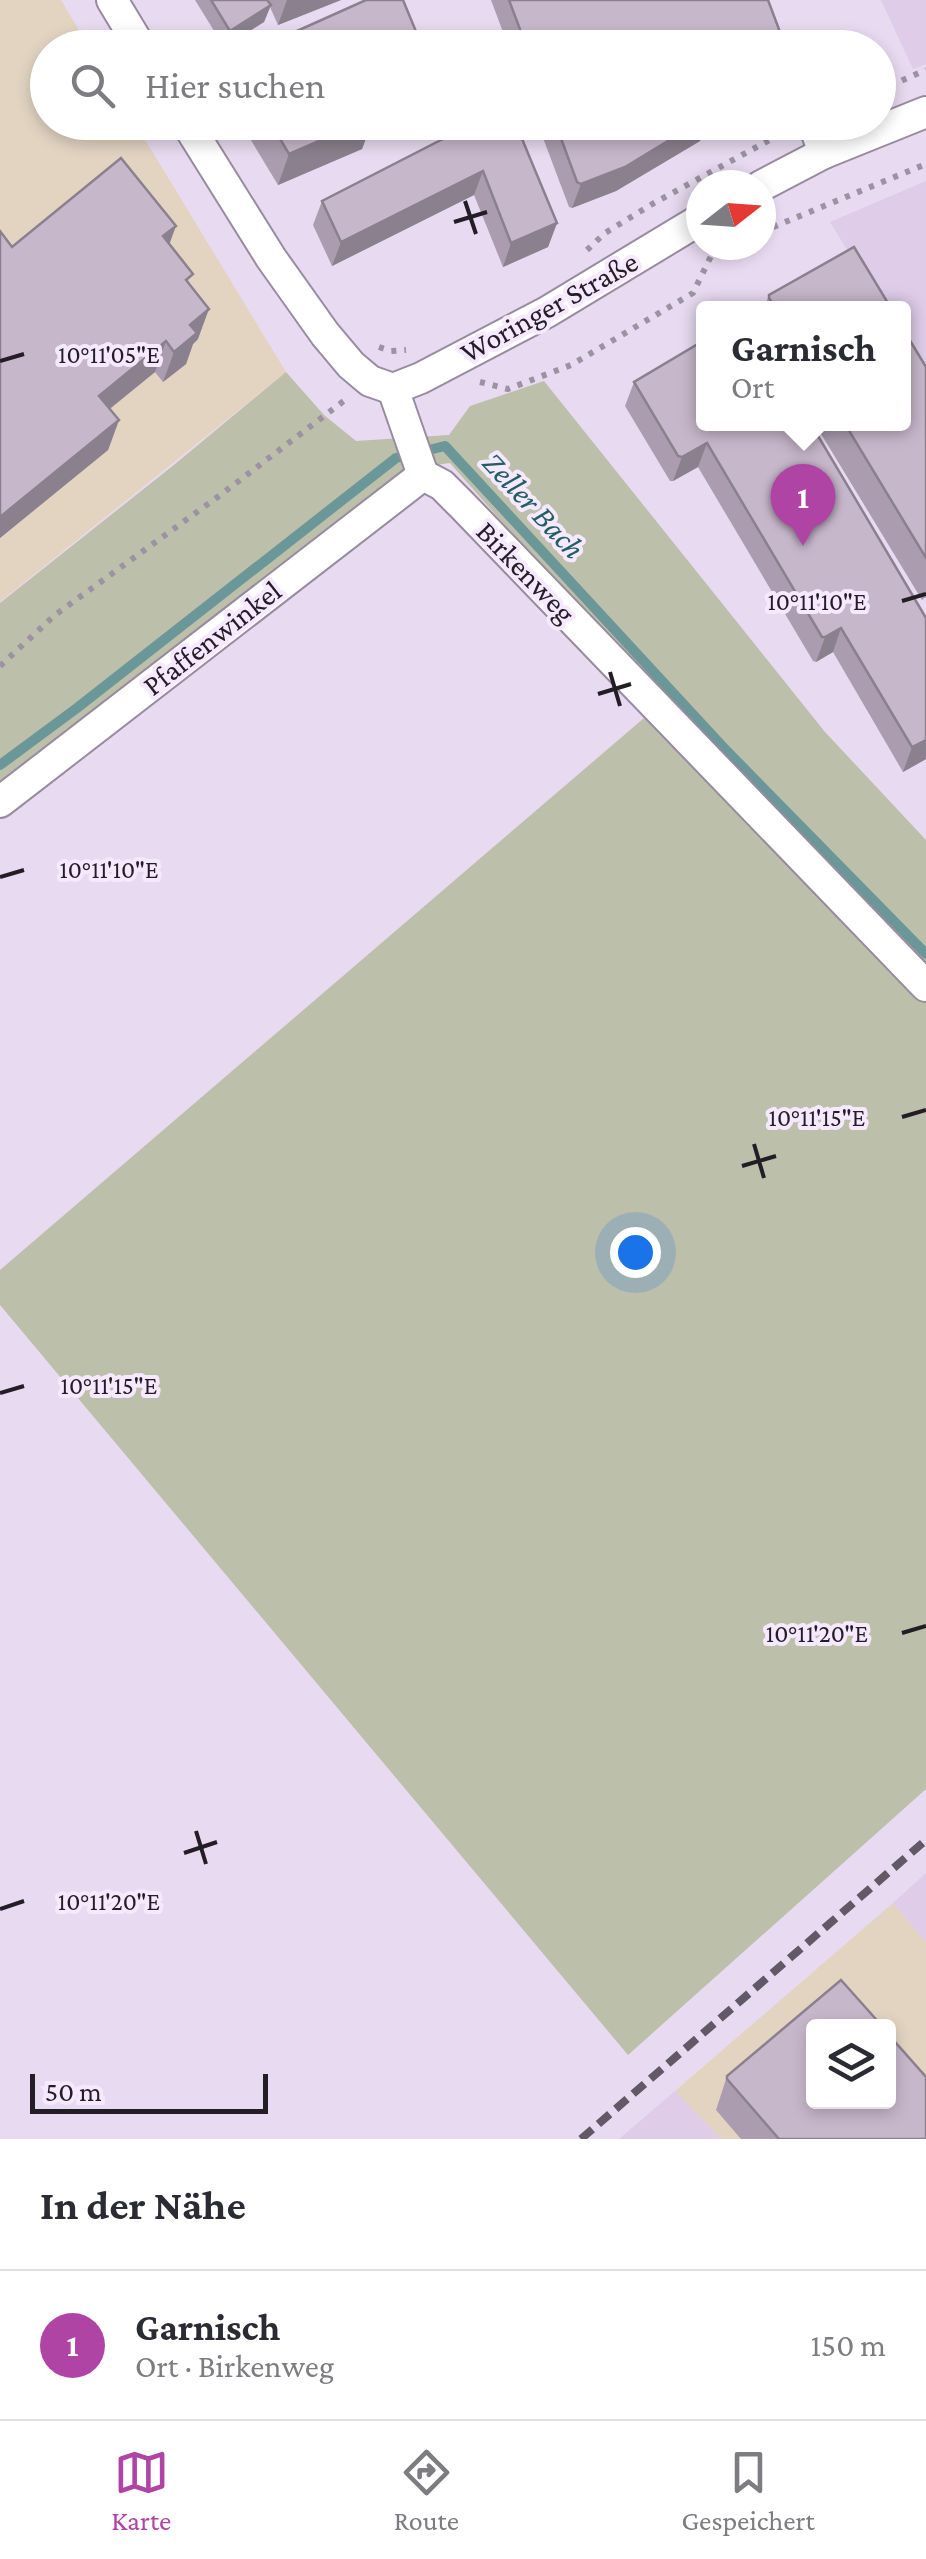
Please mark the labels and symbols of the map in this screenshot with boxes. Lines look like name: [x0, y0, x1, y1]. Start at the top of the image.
north arrow: [686, 170, 776, 260]
street label: Woringer Straße: [454, 244, 644, 370]
text: 10°11'05"E: [58, 341, 160, 368]
water label: Zeller Bach: [476, 444, 592, 566]
pin: 1: [770, 464, 836, 546]
street label: Birkenweg: [469, 514, 583, 630]
street label: Pfaffenwinkel: [136, 573, 287, 702]
text: 10°11'10"E: [768, 588, 866, 615]
text: 10°11'10"E: [60, 856, 158, 883]
text: 10°11'15"E: [769, 1104, 865, 1131]
your location: [610, 1227, 661, 1278]
text: 10°11'15"E: [61, 1372, 157, 1399]
text: 10°11'20"E: [766, 1620, 868, 1647]
text: 10°11'20"E: [58, 1888, 160, 1915]
scale bar: [30, 2069, 268, 2114]

